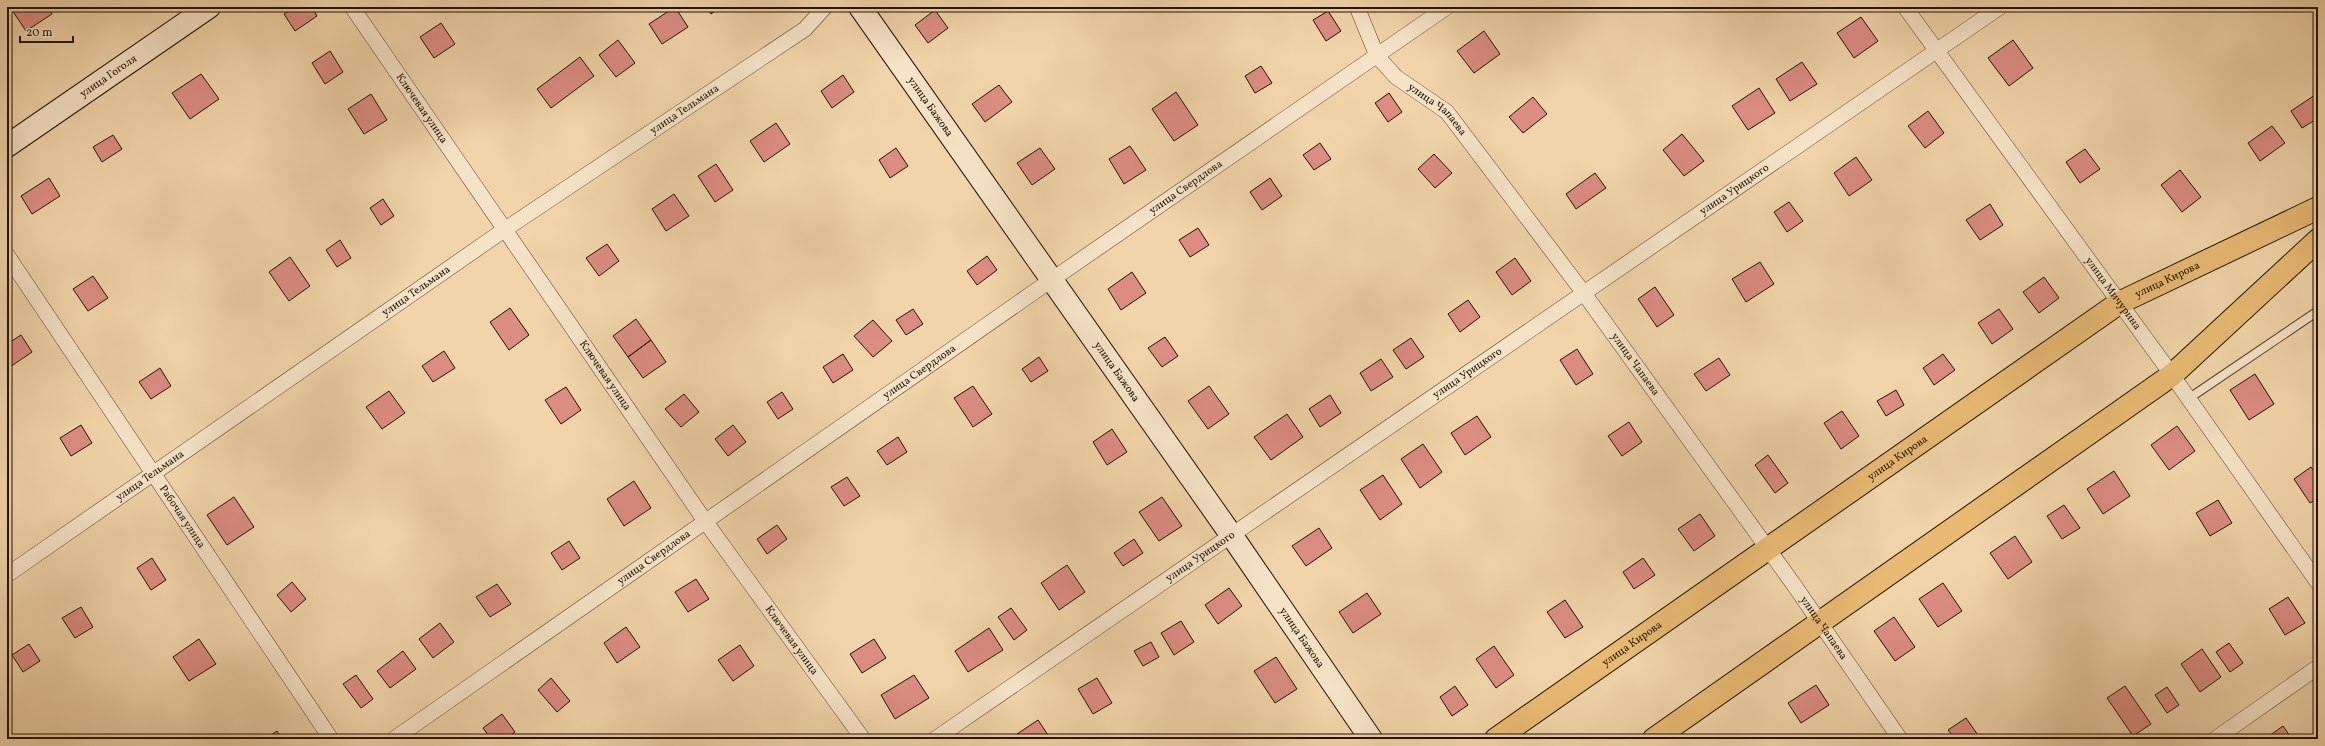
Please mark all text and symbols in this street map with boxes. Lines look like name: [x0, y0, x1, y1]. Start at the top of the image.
scale bar: [20, 18, 73, 44]
text: 20 m: [26, 25, 53, 41]
street label: улица Гоголя: [77, 51, 140, 101]
street label: Ключевая улица: [392, 70, 451, 147]
street label: улица Бажова: [904, 74, 957, 140]
street label: улица Чапаева: [1405, 80, 1470, 139]
street label: улица Тельмана: [647, 81, 722, 138]
street label: улица Свердлова: [1146, 156, 1226, 218]
street label: улица Урицкого: [1697, 160, 1772, 219]
street label: улица Мичурина: [2081, 254, 2145, 333]
street label: улица Кирова: [2132, 258, 2203, 302]
street label: улица Тельмана: [379, 262, 454, 320]
street label: улица Чапаева: [1607, 330, 1663, 399]
street label: Ключевая улица: [576, 337, 635, 414]
street label: улица Бажова: [1090, 339, 1143, 405]
street label: улица Свердлова: [880, 341, 960, 403]
street label: улица Урицкого: [1430, 344, 1505, 402]
street label: улица Кирова: [1864, 431, 1931, 484]
street label: улица Тельмана: [113, 446, 188, 505]
street label: Рабочая улица: [156, 482, 209, 552]
street label: улица Свердлова: [614, 526, 694, 588]
street label: улица Урицкого: [1163, 527, 1238, 586]
street label: улица Чапаева: [1796, 593, 1851, 663]
street label: Ключевая улица: [761, 603, 822, 679]
street label: улица Бажова: [1276, 604, 1328, 671]
street label: улица Кирова: [1599, 617, 1666, 670]

